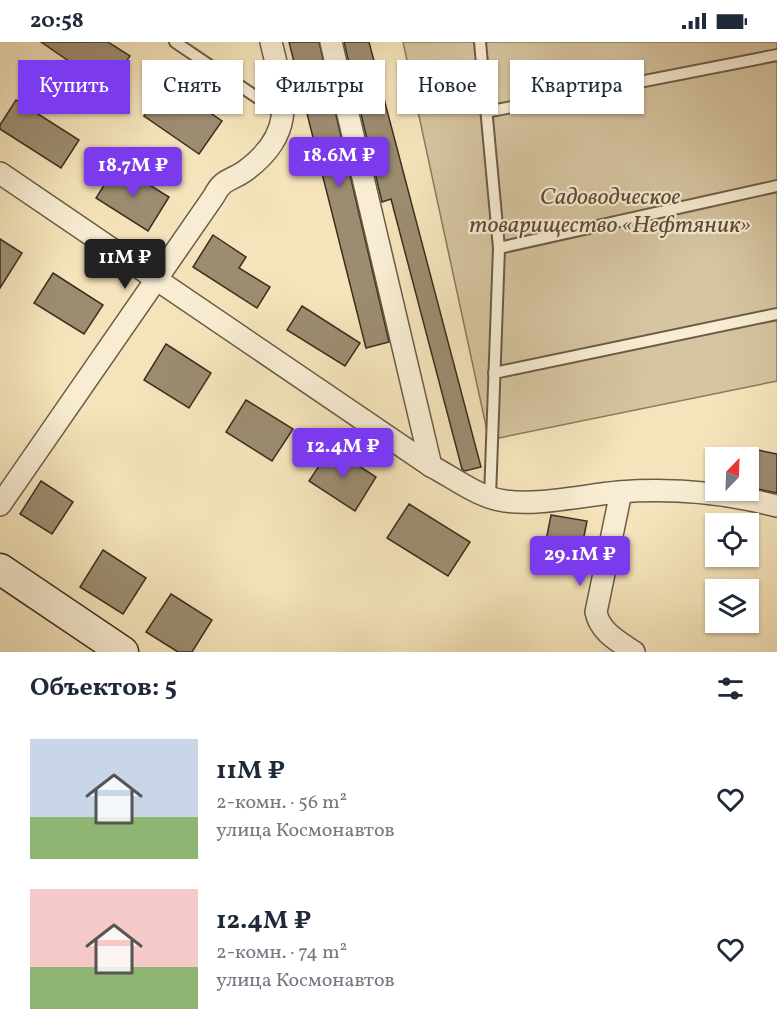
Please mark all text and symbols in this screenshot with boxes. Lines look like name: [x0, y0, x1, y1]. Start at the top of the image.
text: 20:58: [30, 6, 84, 37]
chip: Купить: [18, 60, 130, 114]
chip: Снять: [142, 60, 243, 114]
chip: Фильтры: [255, 60, 385, 114]
chip: Новое: [397, 60, 498, 114]
chip: Квартира: [510, 60, 644, 114]
pin: 18.6M ₽: [284, 137, 394, 188]
text: 18.6M ₽: [303, 142, 375, 170]
pin: 18.7M ₽: [78, 147, 188, 198]
text: 18.7M ₽: [98, 152, 168, 180]
park label: Садоводческое товарищество «Нефтяник»: [469, 181, 751, 243]
pin: 11M ₽: [83, 239, 167, 290]
text: 11M ₽: [98, 244, 152, 272]
pin: 12.4M ₽: [288, 428, 398, 479]
text: 12.4M ₽: [306, 433, 380, 461]
north arrow: [705, 447, 759, 501]
map controls: [705, 447, 759, 633]
button: locate: [705, 513, 759, 567]
pin: 29.1M ₽: [525, 536, 635, 587]
text: 29.1M ₽: [544, 541, 616, 569]
button: layers: [705, 579, 759, 633]
text: Объектов: 5: [30, 670, 177, 706]
icon: filters: [714, 672, 747, 705]
text: 11M ₽: [216, 753, 285, 789]
icon: home: [78, 763, 150, 835]
icon: heart: [714, 783, 747, 816]
text: 2-комн. · 56 m²: [216, 789, 347, 817]
text: улица Космонавтов: [216, 817, 395, 845]
text: 12.4M ₽: [216, 903, 311, 939]
icon: home: [78, 913, 150, 985]
icon: heart: [714, 933, 747, 966]
text: 2-комн. · 74 m²: [216, 939, 347, 967]
text: улица Космонавтов: [216, 967, 395, 995]

